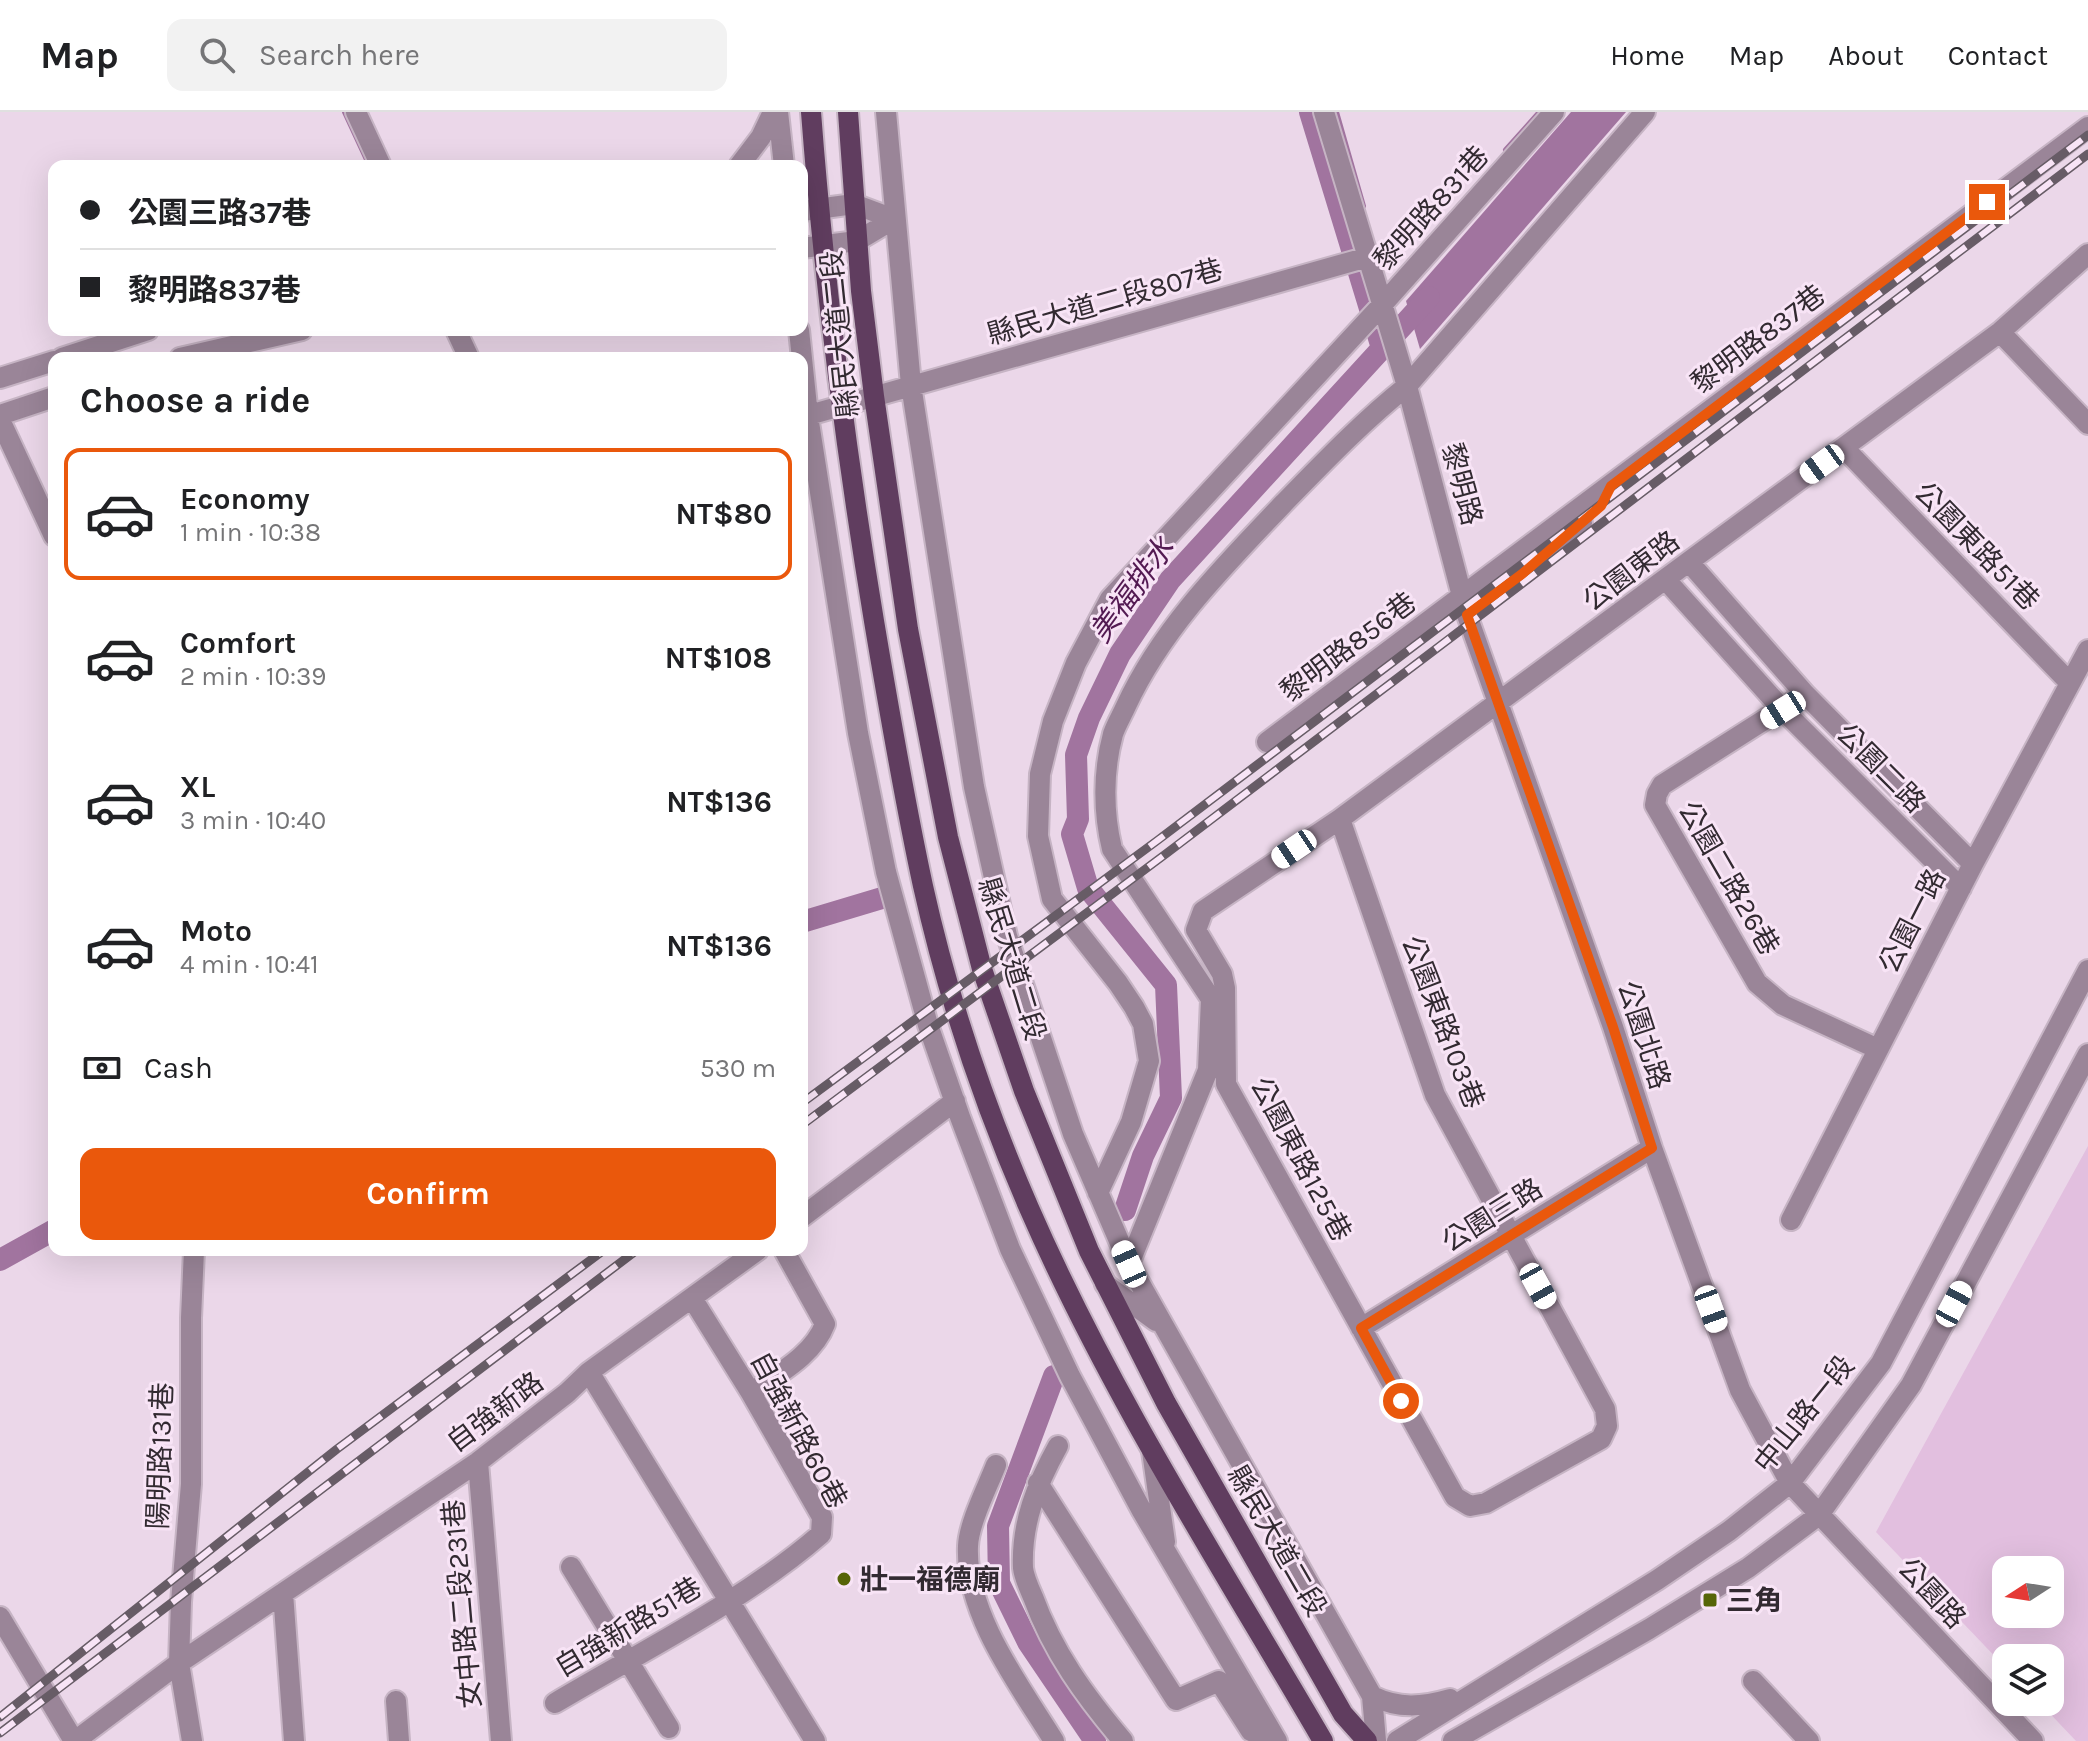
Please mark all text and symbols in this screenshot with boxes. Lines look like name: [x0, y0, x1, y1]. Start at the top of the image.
search box: [167, 19, 727, 91]
text: Map: [40, 33, 119, 78]
icon: search: [195, 33, 239, 77]
text: Search here: [259, 37, 420, 73]
text: Home: [1610, 39, 1685, 72]
text: Map: [1729, 39, 1784, 72]
text: About: [1828, 39, 1904, 72]
text: Contact: [1948, 39, 2048, 72]
street label: 黎明路831巷: [1367, 139, 1495, 277]
route end: [1969, 184, 2005, 220]
text: 公園三路37巷: [128, 195, 312, 231]
street label: 縣民大道二段: [815, 249, 865, 419]
street label: 縣民大道二段807巷: [984, 253, 1226, 351]
text: 黎明路837巷: [128, 272, 301, 308]
street label: 黎明路837巷: [1685, 278, 1831, 400]
text: Choose a ride: [80, 379, 310, 421]
street label: 黎明路: [1435, 439, 1489, 529]
car: [1796, 440, 1848, 488]
street label: 公園東路51巷: [1908, 475, 2046, 617]
icon: car: [84, 478, 156, 550]
text: Economy: [180, 481, 310, 517]
text: NT$80: [676, 496, 772, 532]
text: 1 min · 10:38: [180, 517, 321, 548]
street label: 公園東路: [1576, 524, 1686, 618]
water label: 美福排水: [1082, 529, 1183, 649]
street label: 黎明路856巷: [1274, 585, 1422, 709]
icon: car: [84, 622, 156, 694]
text: Comfort: [180, 625, 296, 661]
text: NT$108: [665, 640, 772, 676]
text: 2 min · 10:39: [180, 661, 326, 692]
car: [1756, 687, 1810, 733]
street label: 公園二路: [1830, 717, 1932, 819]
icon: car: [84, 766, 156, 838]
text: XL: [180, 769, 215, 805]
text: NT$136: [666, 784, 772, 820]
street label: 公園二路26巷: [1672, 795, 1786, 961]
text: 3 min · 10:40: [180, 805, 326, 836]
car: [1267, 826, 1321, 872]
street label: 公園一路: [1872, 864, 1952, 978]
street label: 縣民大道二段: [972, 874, 1052, 1044]
icon: car: [84, 910, 156, 982]
text: Moto: [180, 913, 252, 949]
text: NT$136: [666, 928, 772, 964]
street label: 公園東路103巷: [1395, 931, 1491, 1113]
text: 4 min · 10:41: [180, 949, 319, 980]
street label: 公園北路: [1611, 977, 1677, 1093]
icon: cash: [80, 1046, 124, 1090]
text: Cash: [144, 1050, 213, 1086]
text: 530 m: [700, 1053, 776, 1084]
street label: 公園東路125巷: [1244, 1071, 1358, 1247]
button: Confirm: [80, 1148, 776, 1240]
street label: 公園三路: [1436, 1171, 1548, 1259]
car: [1108, 1237, 1150, 1291]
car: [1516, 1259, 1560, 1313]
car: [1932, 1277, 1976, 1331]
car: [1692, 1282, 1730, 1336]
street label: 自強新路60巷: [744, 1346, 854, 1514]
street label: 中山路一段: [1747, 1349, 1861, 1479]
street label: 自強新路: [440, 1365, 550, 1459]
street label: 陽明路131巷: [141, 1382, 179, 1530]
route start: [1383, 1383, 1419, 1419]
street label: 縣民大道二段: [1221, 1460, 1333, 1622]
street label: 女中路二段231巷: [436, 1498, 488, 1710]
street label: 公園路: [1891, 1551, 1973, 1635]
north arrow: [1992, 1556, 2064, 1628]
map controls: [1992, 1556, 2064, 1716]
place label: 壯一福德廟: [860, 1563, 1000, 1596]
street label: 自強新路51巷: [549, 1570, 707, 1684]
marker: 壯一福德廟: [835, 1570, 853, 1588]
place label: 三角: [1726, 1584, 1782, 1617]
marker: 三角: [1701, 1591, 1719, 1609]
button: layers: [1992, 1644, 2064, 1716]

